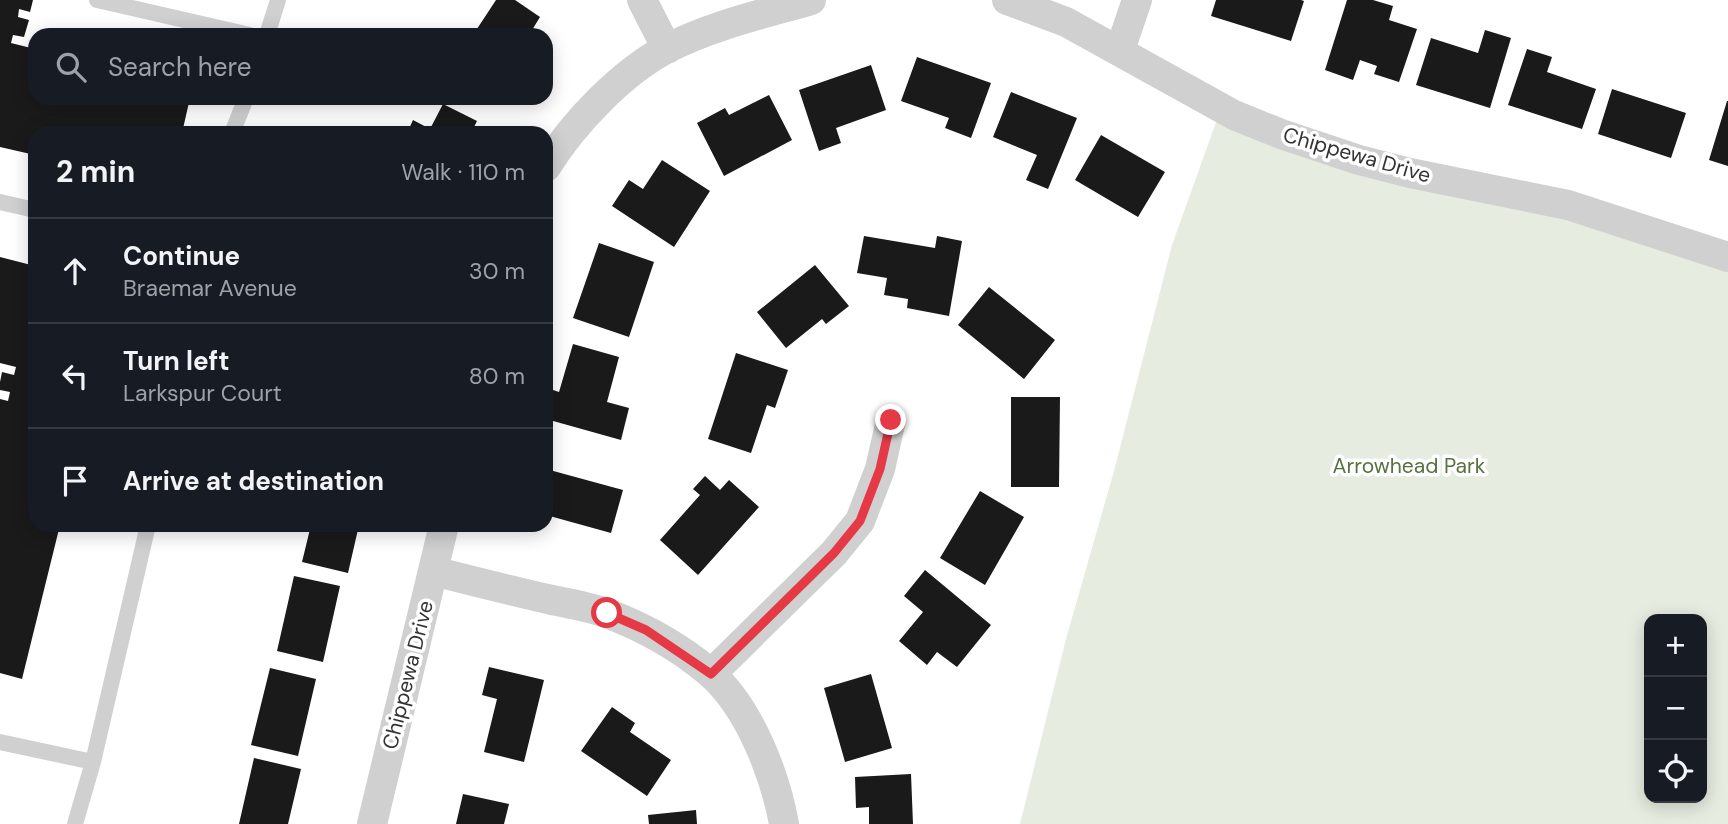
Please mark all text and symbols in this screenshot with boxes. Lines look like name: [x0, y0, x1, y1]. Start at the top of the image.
search box: [28, 28, 553, 105]
icon: search: [52, 48, 90, 86]
text: Search here: [108, 50, 251, 84]
street label: Chippewa Drive: [1280, 121, 1434, 189]
text: 2 min: [56, 152, 135, 191]
text: Walk · 110 m: [401, 157, 525, 187]
text: Continue: [123, 239, 240, 273]
icon: ahead: [56, 252, 94, 290]
text: 30 m: [469, 256, 525, 286]
text: Braemar Avenue: [123, 273, 297, 303]
text: Turn left: [123, 344, 230, 378]
icon: left: [56, 357, 94, 395]
text: 80 m: [469, 361, 525, 391]
text: Larkspur Court: [123, 378, 282, 408]
route end: [875, 404, 906, 435]
park label: Arrowhead Park: [1333, 452, 1486, 480]
icon: arrive: [56, 462, 94, 500]
text: Arrive at destination: [123, 464, 384, 498]
route start: [591, 597, 622, 628]
street label: Chippewa Drive: [376, 598, 440, 752]
map controls: [1644, 614, 1707, 803]
button: +: [1644, 614, 1707, 677]
button: −: [1644, 677, 1707, 740]
button: locate: [1644, 740, 1707, 803]

